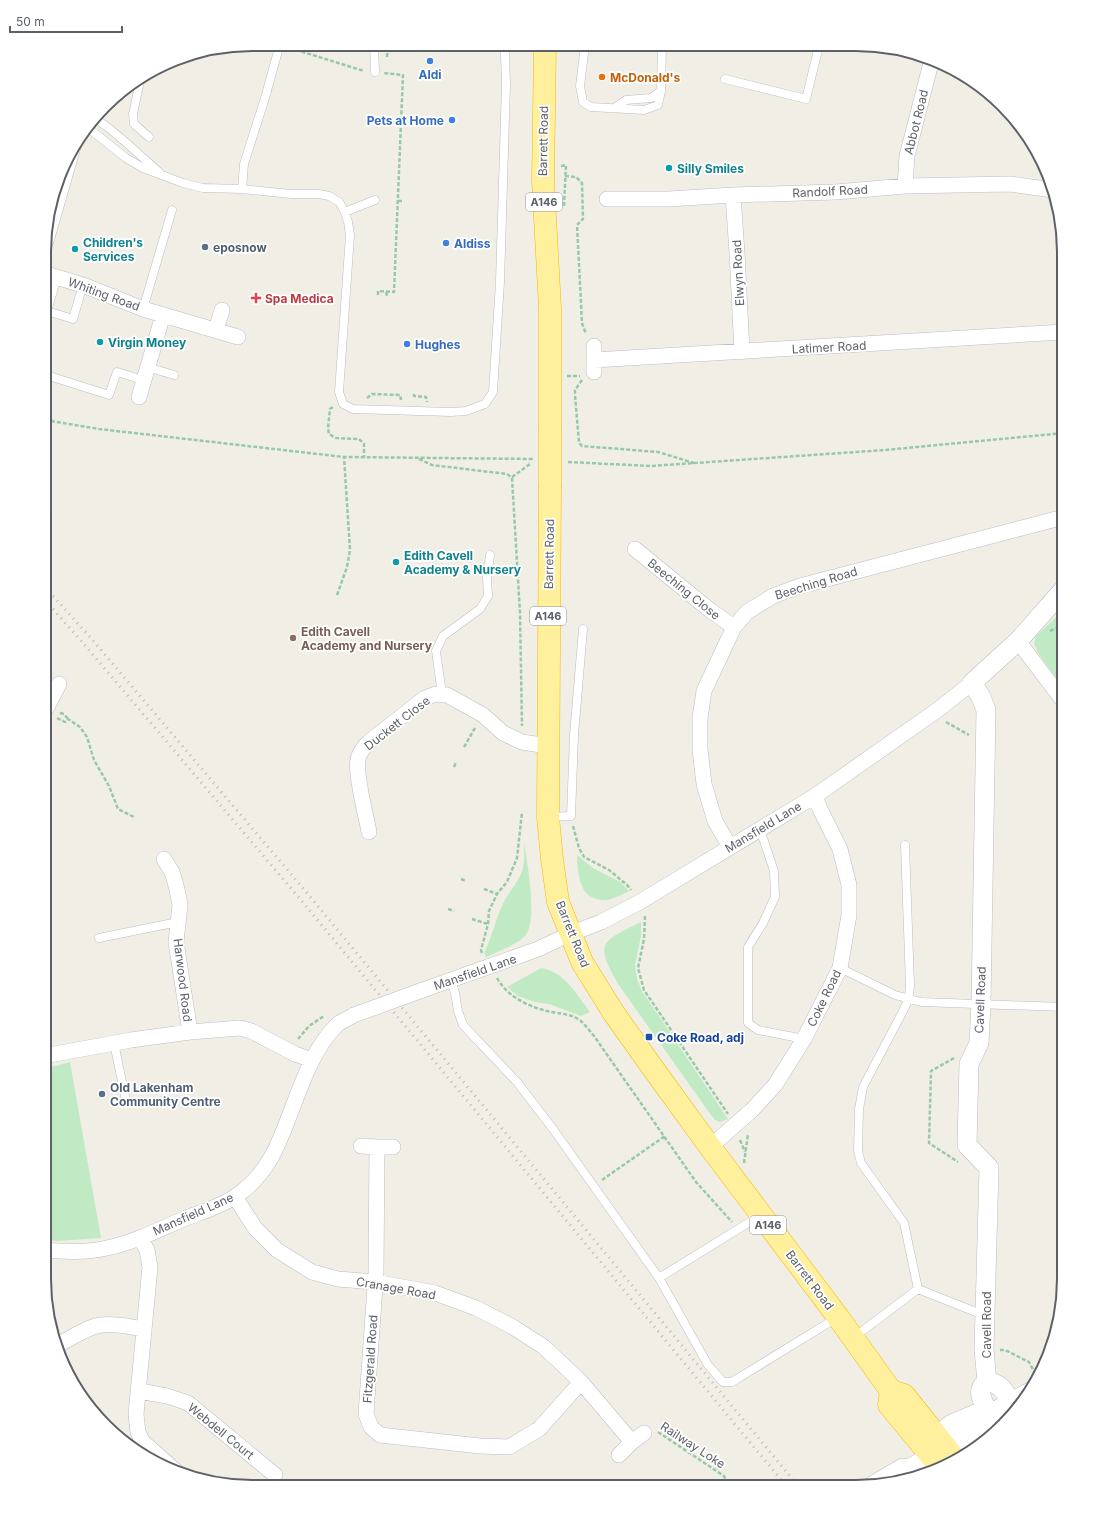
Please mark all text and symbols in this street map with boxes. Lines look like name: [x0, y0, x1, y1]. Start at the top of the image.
scale bar: [10, 8, 122, 34]
text: 50 m: [16, 14, 45, 29]
marker: Aldi: [425, 56, 435, 66]
place label: Aldi: [418, 67, 442, 82]
place label: McDonald's: [610, 70, 680, 85]
marker: McDonald's: [597, 72, 607, 82]
street label: Abbot Road: [901, 88, 931, 156]
street label: Barrett Road: [535, 106, 551, 176]
place label: Pets at Home: [367, 113, 444, 128]
marker: Pets at Home: [447, 115, 457, 125]
place label: Silly Smiles: [677, 161, 744, 176]
marker: Silly Smiles: [664, 163, 674, 173]
street label: Randolf Road: [792, 182, 868, 200]
road number: A146: [526, 193, 562, 211]
place label: Children's Services: [83, 235, 143, 264]
place label: Aldiss: [454, 236, 491, 251]
marker: Aldiss: [441, 238, 451, 248]
place label: eposnow: [213, 240, 267, 255]
street label: Elwyn Road: [729, 240, 747, 306]
marker: eposnow: [200, 242, 210, 252]
marker: Children's Services: [70, 244, 80, 254]
street label: Whiting Road: [66, 274, 142, 314]
place label: Spa Medica: [265, 291, 334, 306]
marker: Spa Medica: [250, 292, 262, 304]
place label: Virgin Money: [108, 335, 187, 350]
marker: Virgin Money: [95, 337, 105, 347]
place label: Hughes: [415, 337, 461, 352]
street label: Latimer Road: [791, 338, 867, 356]
marker: Hughes: [402, 339, 412, 349]
street label: Barrett Road: [541, 519, 557, 589]
place label: Edith Cavell Academy & Nursery: [404, 548, 522, 577]
street label: Beeching Close: [645, 555, 723, 623]
marker: Edith Cavell Academy & Nursery: [391, 557, 401, 567]
street label: Beeching Road: [773, 563, 859, 603]
road number: A146: [530, 607, 566, 625]
place label: Edith Cavell Academy and Nursery: [301, 624, 433, 653]
marker: Edith Cavell Academy and Nursery: [288, 633, 298, 643]
street label: Duckett Close: [361, 693, 433, 753]
street label: Mansfield Lane: [722, 798, 804, 856]
street label: Barrett Road: [553, 899, 593, 969]
street label: Harwood Road: [170, 937, 196, 1023]
street label: Mansfield Lane: [432, 951, 518, 993]
street label: Cavell Road: [971, 966, 989, 1034]
street label: Coke Road: [804, 967, 844, 1029]
place label: Coke Road, adj: [657, 1030, 744, 1045]
marker: Coke Road, adj: [644, 1032, 654, 1042]
place label: Old Lakenham Community Centre: [110, 1080, 221, 1109]
marker: Old Lakenham Community Centre: [97, 1089, 107, 1099]
street label: Mansfield Lane: [150, 1190, 236, 1238]
road number: A146: [750, 1216, 786, 1234]
street label: Barrett Road: [783, 1247, 837, 1313]
street label: Cranage Road: [355, 1274, 437, 1302]
street label: Cavell Road: [979, 1292, 994, 1358]
street label: Fitzgerald Road: [359, 1314, 381, 1404]
street label: Webdell Court: [185, 1400, 257, 1462]
street label: Railway Loke: [658, 1419, 728, 1471]

